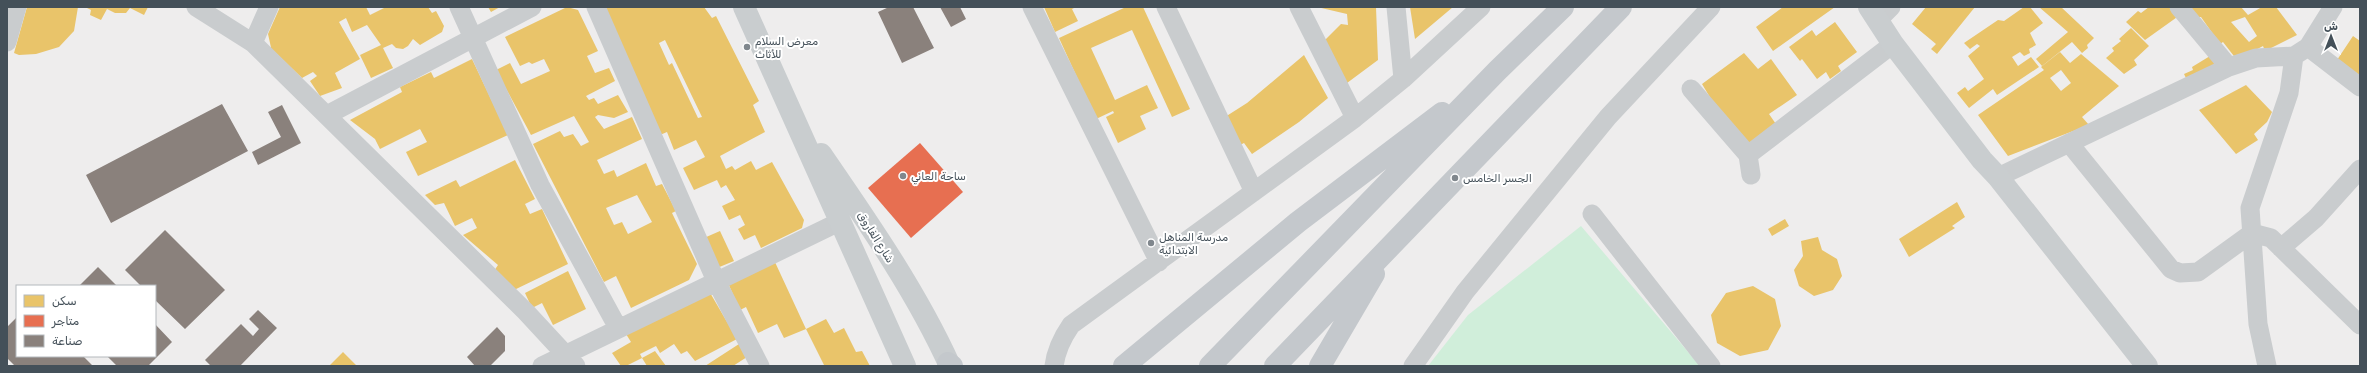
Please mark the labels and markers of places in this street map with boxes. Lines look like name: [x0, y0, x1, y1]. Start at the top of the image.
place label: معرض السلام للأثاث: [755, 35, 818, 61]
marker: معرض السلام للأثاث: [742, 42, 752, 52]
place label: ساحة العاني: [911, 170, 966, 185]
marker: ساحة العاني: [898, 171, 908, 181]
place label: الجسر الخامس: [1463, 172, 1532, 185]
marker: الجسر الخامس: [1450, 173, 1460, 183]
place label: مدرسة المناهل الابتدائية: [1159, 231, 1228, 257]
marker: مدرسة المناهل الابتدائية: [1146, 238, 1156, 248]

